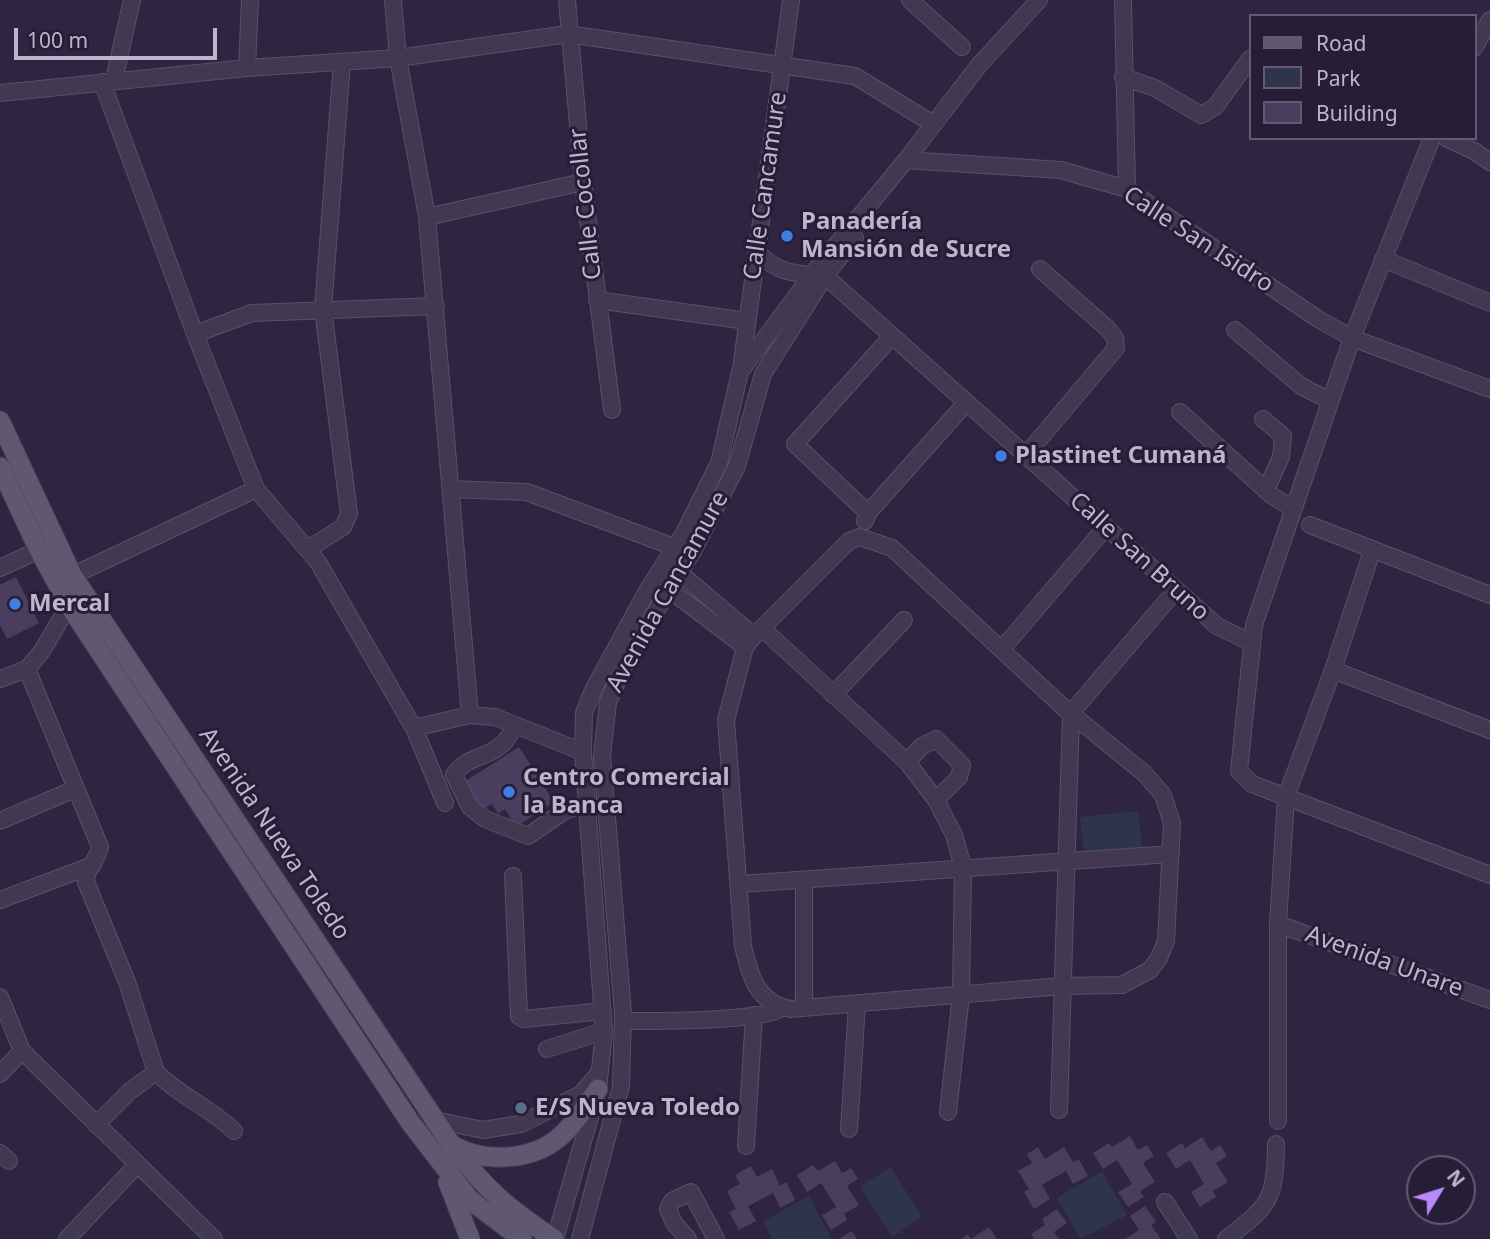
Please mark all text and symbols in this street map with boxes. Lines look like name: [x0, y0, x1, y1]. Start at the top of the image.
scale bar: [18, 14, 220, 58]
legend: [1248, 14, 1476, 140]
text: 100 m: [27, 26, 88, 54]
text: Road: [1316, 29, 1366, 57]
text: Park: [1316, 64, 1360, 92]
street label: Calle Cancamure: [739, 90, 793, 282]
text: Building: [1316, 99, 1398, 127]
street label: Calle Cocollar: [564, 127, 608, 281]
street label: Calle San Isidro: [1118, 181, 1278, 299]
place label: Panadería Mansión de Sucre: [801, 208, 1011, 264]
marker: Panadería Mansión de Sucre: [779, 228, 795, 244]
place label: Plastinet Cumaná: [1015, 442, 1226, 470]
marker: Plastinet Cumaná: [993, 448, 1009, 464]
street label: Avenida Cancamure: [601, 487, 735, 697]
street label: Calle San Bruno: [1063, 487, 1215, 627]
place label: Mercal: [29, 590, 110, 618]
marker: Mercal: [7, 596, 23, 612]
street label: Avenida Nueva Toledo: [192, 722, 356, 946]
place label: Centro Comercial la Banca: [523, 764, 730, 820]
marker: Centro Comercial la Banca: [501, 784, 517, 800]
street label: Avenida Unare: [1301, 920, 1467, 1004]
place label: E/S Nueva Toledo: [535, 1094, 740, 1122]
marker: E/S Nueva Toledo: [513, 1100, 529, 1116]
north arrow: [1406, 1155, 1476, 1225]
text: N: [1441, 1164, 1471, 1192]

